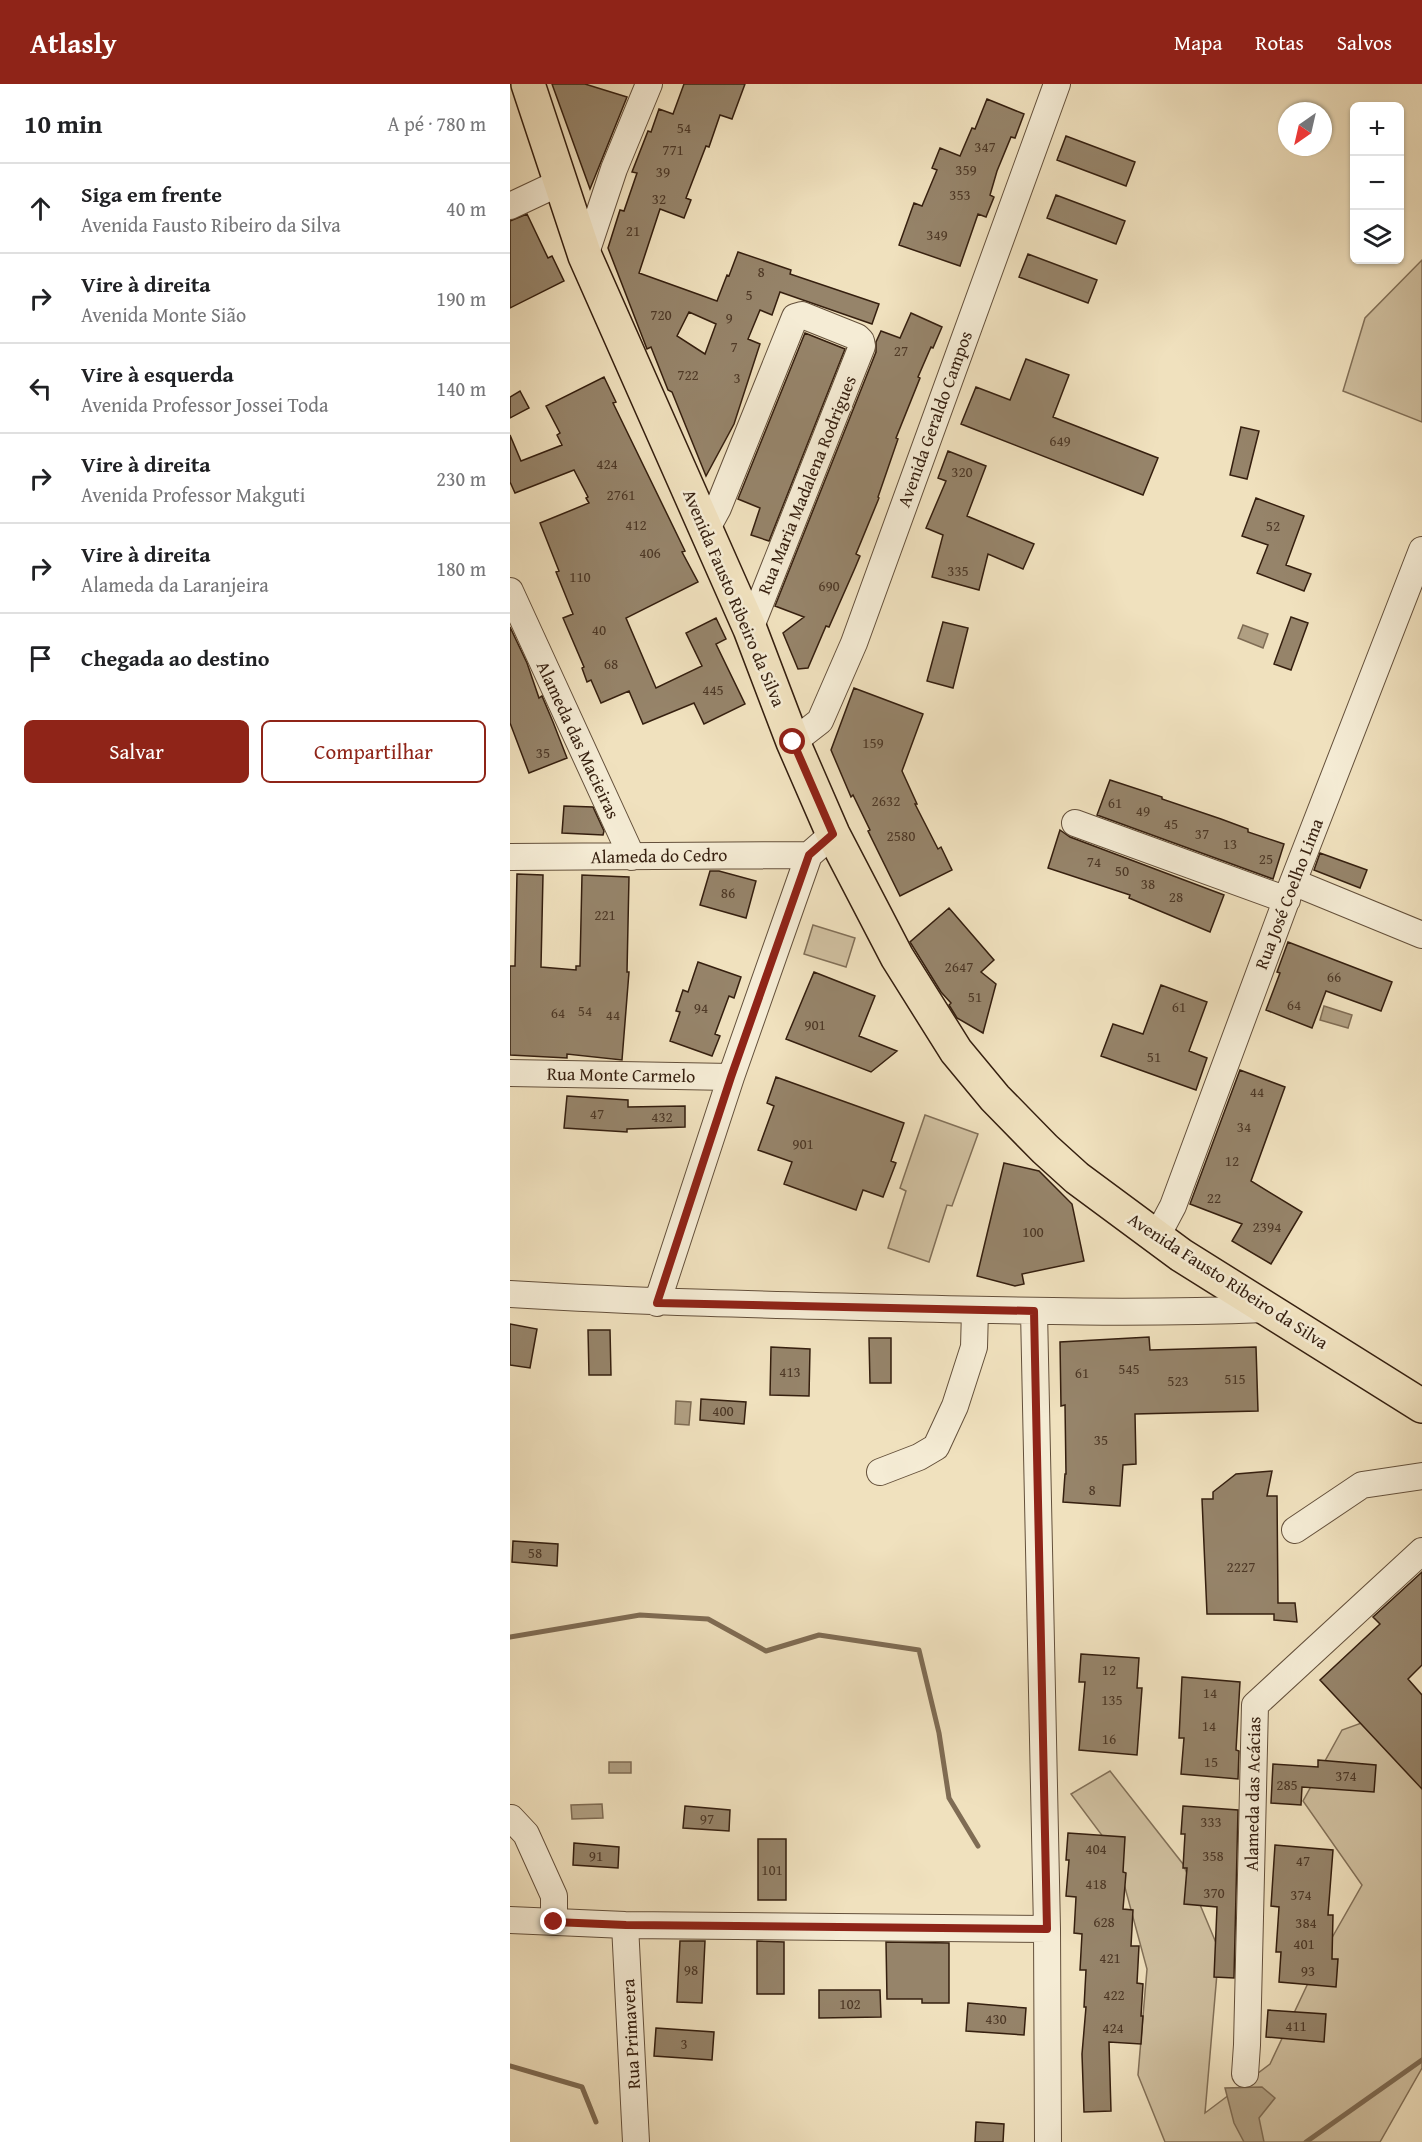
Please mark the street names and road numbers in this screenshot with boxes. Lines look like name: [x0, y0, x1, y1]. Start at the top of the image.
street label: Avenida Geraldo Campos: [890, 327, 979, 511]
street label: Rua Maria Madalena Rodrigues: [750, 371, 863, 598]
street label: Avenida Fausto Ribeiro da Silva: [676, 485, 793, 711]
street label: Alameda das Macieiras: [530, 656, 627, 823]
street label: Rua José Coelho Lima: [1247, 814, 1330, 973]
street label: Alameda do Cedro: [590, 841, 728, 870]
street label: Rua Monte Carmelo: [547, 1060, 695, 1089]
street label: Avenida Fausto Ribeiro da Silva: [1123, 1206, 1334, 1356]
street label: Alameda das Acácias: [1238, 1716, 1267, 1872]
street label: Rua Primavera: [614, 1978, 647, 2090]

